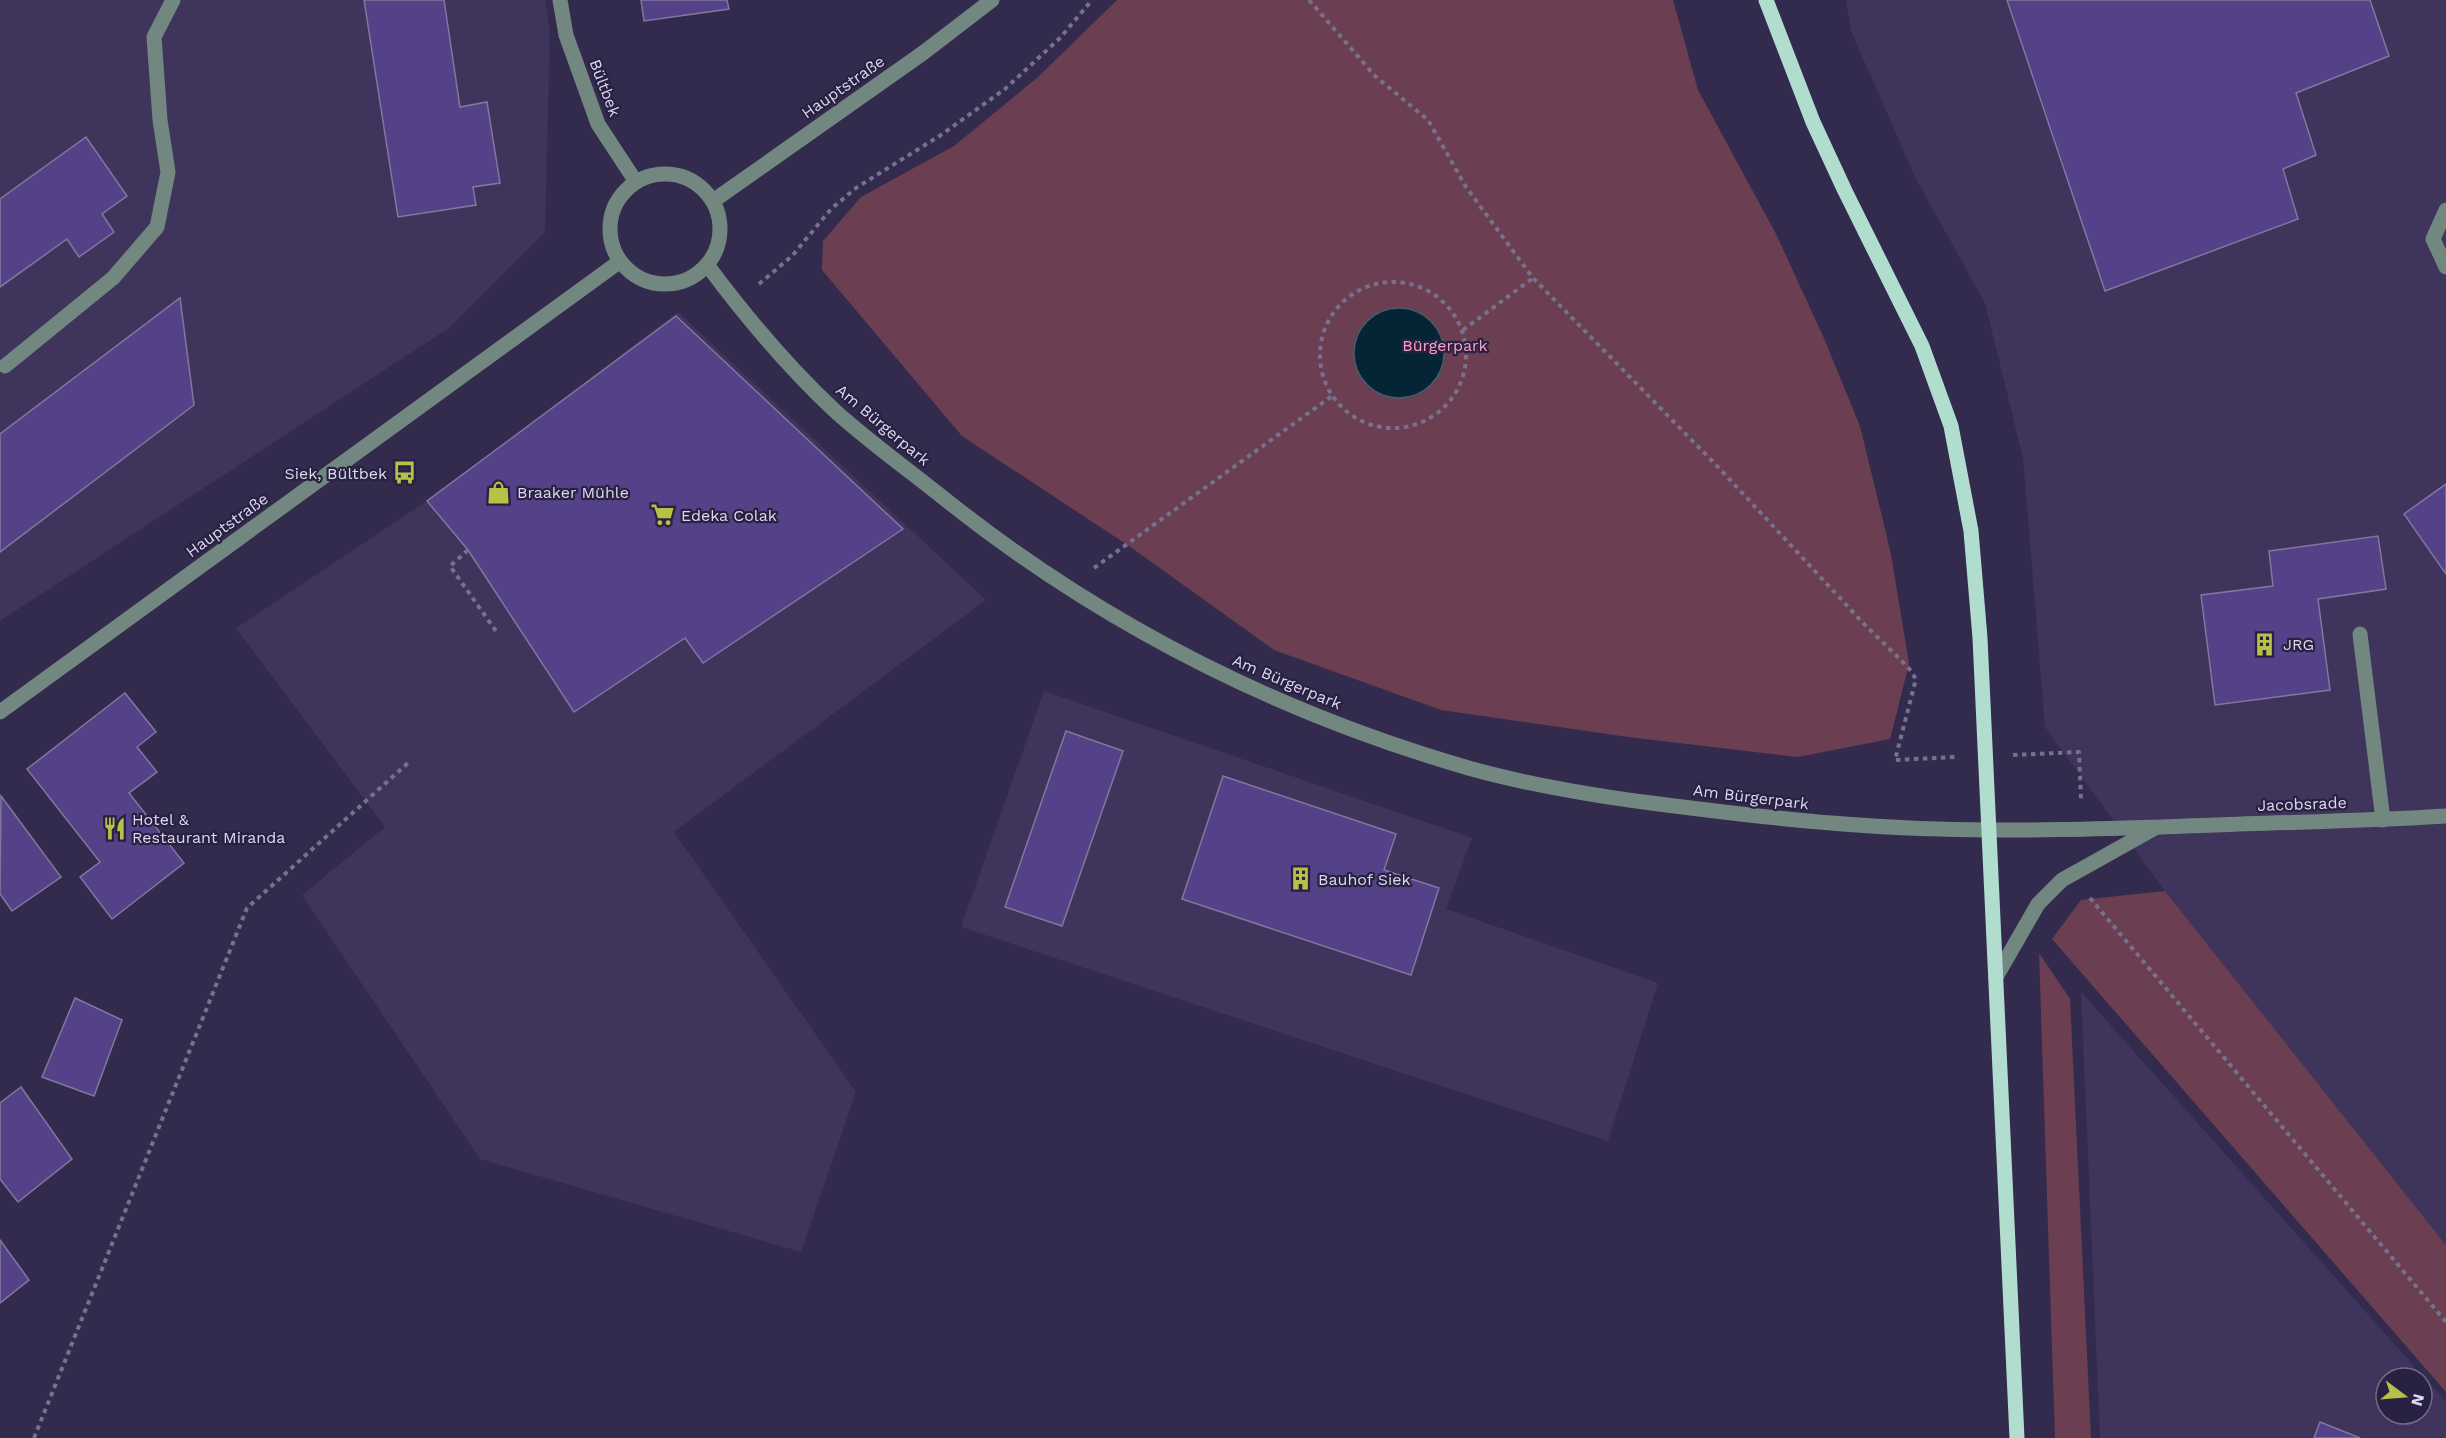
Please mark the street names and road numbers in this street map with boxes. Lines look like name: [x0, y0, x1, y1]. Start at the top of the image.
street label: Hauptstraße: [798, 51, 888, 123]
street label: Bültbek: [585, 57, 625, 119]
street label: Am Bürgerpark: [832, 380, 934, 470]
street label: Hauptstraße: [182, 489, 272, 561]
street label: Am Bürgerpark: [1230, 650, 1344, 714]
street label: Am Bürgerpark: [1692, 780, 1810, 814]
street label: Jacobsrade: [2257, 793, 2347, 815]

